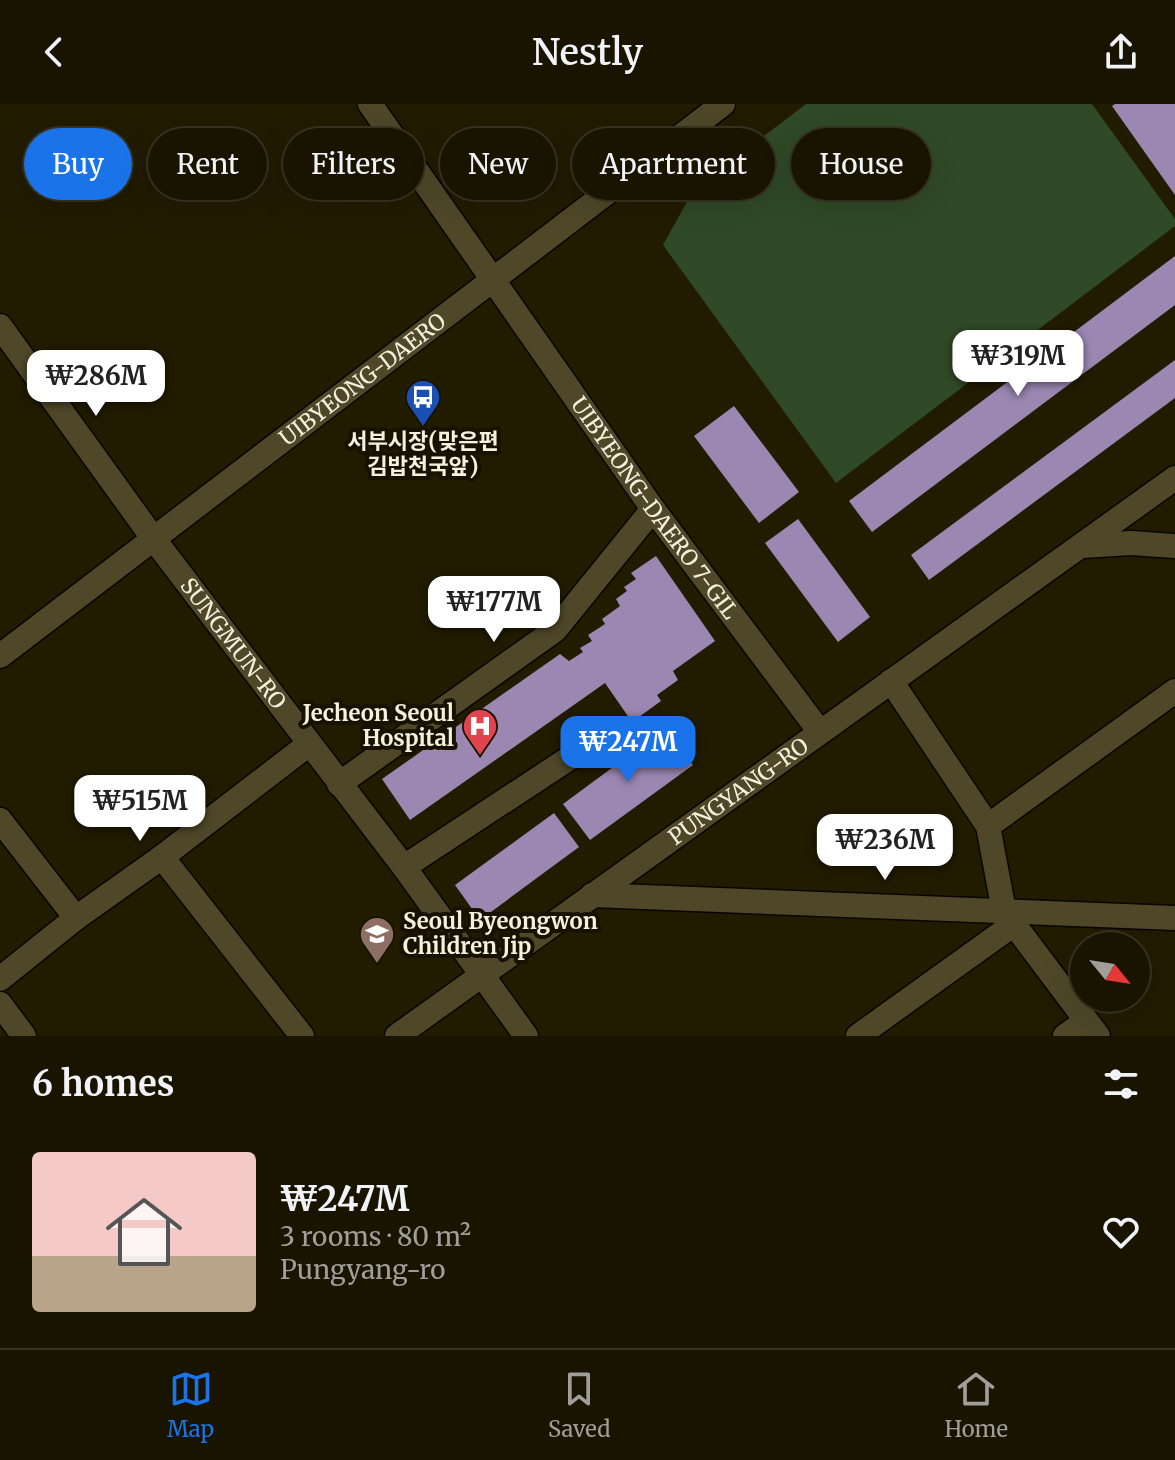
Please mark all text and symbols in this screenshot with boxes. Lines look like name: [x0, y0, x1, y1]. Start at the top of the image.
icon: back: [32, 30, 76, 74]
text: Nestly: [532, 30, 643, 75]
icon: share: [1099, 30, 1143, 74]
chip: Buy: [24, 128, 132, 200]
chip: Rent: [148, 128, 267, 200]
chip: Filters: [283, 128, 424, 200]
chip: New: [440, 128, 556, 200]
chip: Apartment: [572, 128, 775, 200]
chip: House: [791, 128, 931, 200]
street label: UIBYEONG-DAERO: [273, 307, 451, 452]
pin: ₩319M: [962, 330, 1074, 398]
text: ₩319M: [970, 339, 1066, 372]
pin: ₩286M: [40, 350, 152, 418]
text: ₩286M: [45, 359, 147, 392]
bus stop icon: 서부시장(맞은편 김밥천국앞): [404, 378, 442, 428]
street label: UIBYEONG-DAERO 7-GIL: [565, 391, 745, 625]
place label: 서부시장(맞은편 김밥천국앞): [347, 427, 499, 480]
street label: SUNGMUN-RO: [174, 572, 292, 715]
pin: ₩177M: [438, 576, 550, 644]
text: ₩177M: [446, 585, 542, 618]
place label: Jecheon Seoul Hospital: [302, 699, 454, 752]
hospital icon: Jecheon Seoul Hospital: [461, 707, 499, 757]
pin: ₩247M: [572, 716, 684, 784]
text: ₩247M: [579, 725, 677, 758]
street label: PUNGYANG-RO: [663, 731, 814, 851]
pin: ₩515M: [84, 775, 196, 843]
text: ₩515M: [92, 784, 188, 817]
pin: ₩236M: [829, 814, 941, 882]
text: ₩236M: [835, 823, 935, 856]
place label: Seoul Byeongwon Children Jip: [403, 907, 598, 960]
school or university icon: Seoul Byeongwon Children Jip: [358, 915, 396, 965]
north arrow: [1070, 932, 1150, 1012]
map controls: [1070, 932, 1150, 1012]
icon: filters: [1099, 1062, 1143, 1106]
text: 6 homes: [32, 1063, 174, 1105]
text: ₩247M: [280, 1178, 409, 1220]
icon: home: [96, 1184, 192, 1280]
icon: heart: [1099, 1210, 1143, 1254]
text: 3 rooms · 80 m²: [280, 1220, 471, 1253]
text: Pungyang-ro: [280, 1253, 445, 1286]
tab: Map: [167, 1367, 214, 1443]
tab: Saved: [548, 1367, 610, 1443]
tab: Home: [945, 1367, 1008, 1443]

